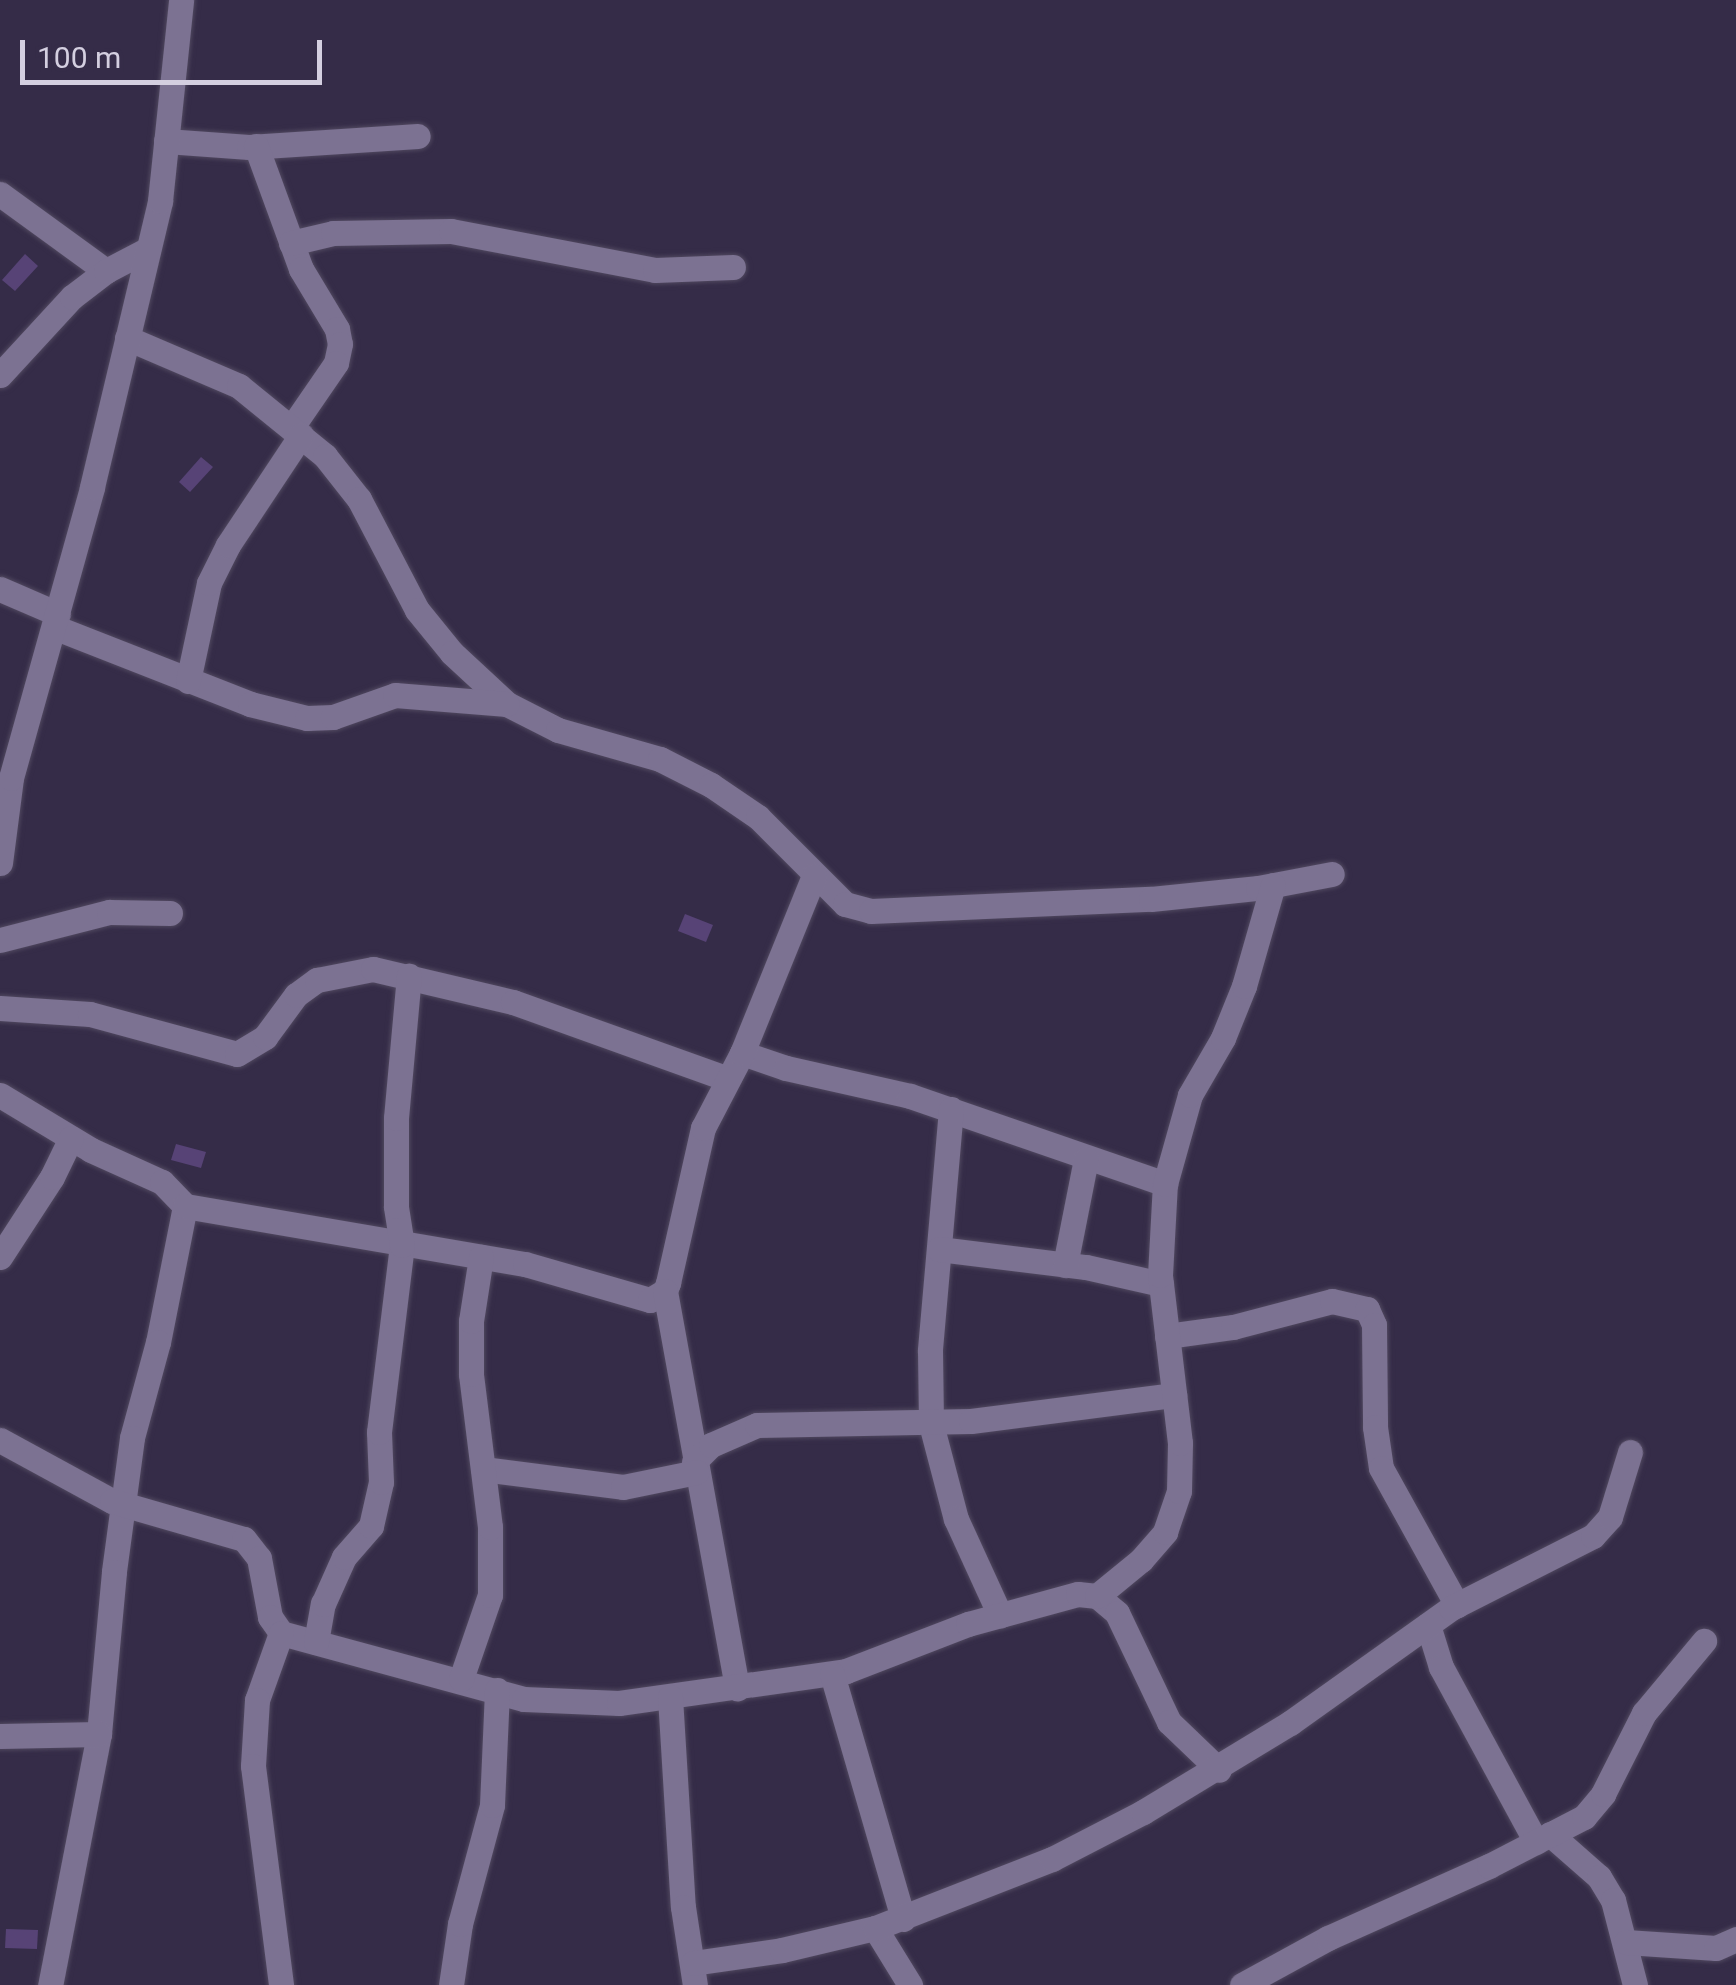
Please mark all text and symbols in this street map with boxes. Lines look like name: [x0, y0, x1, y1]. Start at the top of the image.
scale bar: [25, 20, 328, 82]
text: 100 m: [37, 40, 121, 75]

